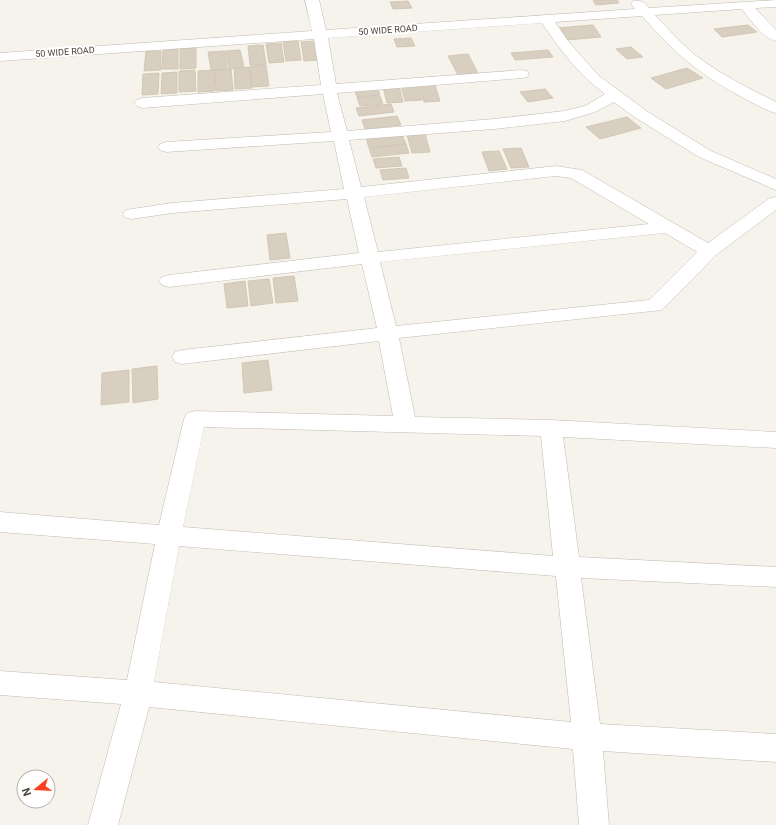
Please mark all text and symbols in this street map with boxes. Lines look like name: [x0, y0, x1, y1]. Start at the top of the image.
street label: 50 WIDE ROAD: [358, 23, 418, 37]
street label: 50 WIDE ROAD: [35, 45, 95, 59]
north arrow: [16, 769, 56, 809]
text: N: [20, 786, 34, 798]

